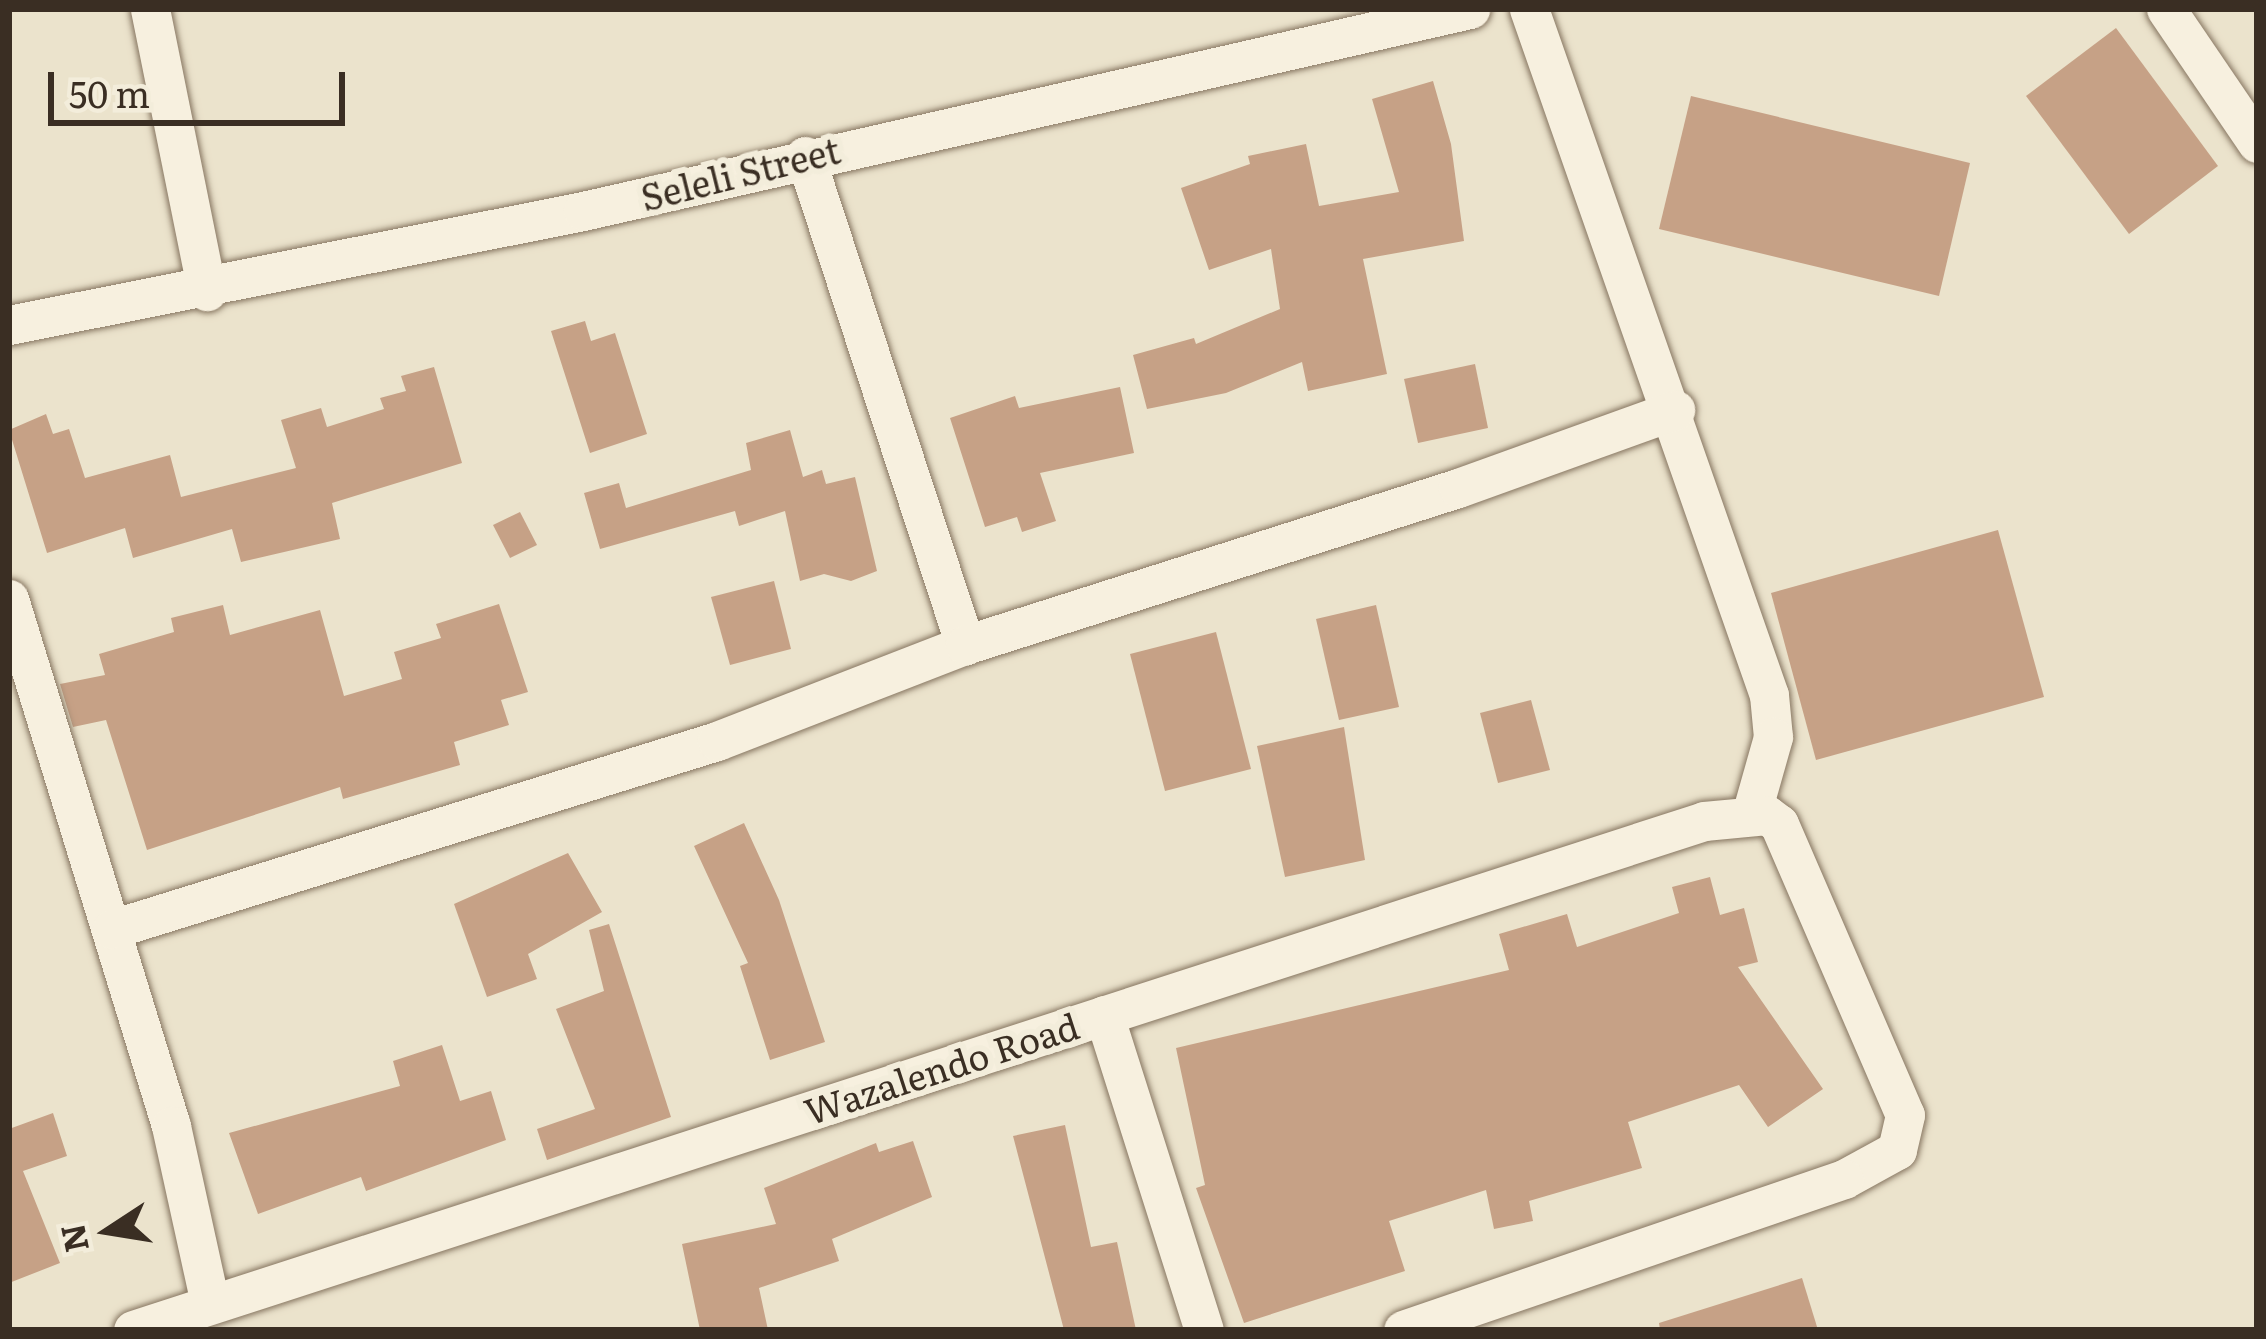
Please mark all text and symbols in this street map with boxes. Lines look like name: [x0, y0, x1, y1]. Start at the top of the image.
scale bar: [54, 48, 351, 122]
text: 50 m: [69, 66, 150, 119]
street label: Seleli Street: [636, 126, 844, 218]
street label: Wazalendo Road: [798, 1002, 1084, 1132]
north arrow: [48, 1171, 168, 1291]
text: N: [45, 1220, 99, 1257]

